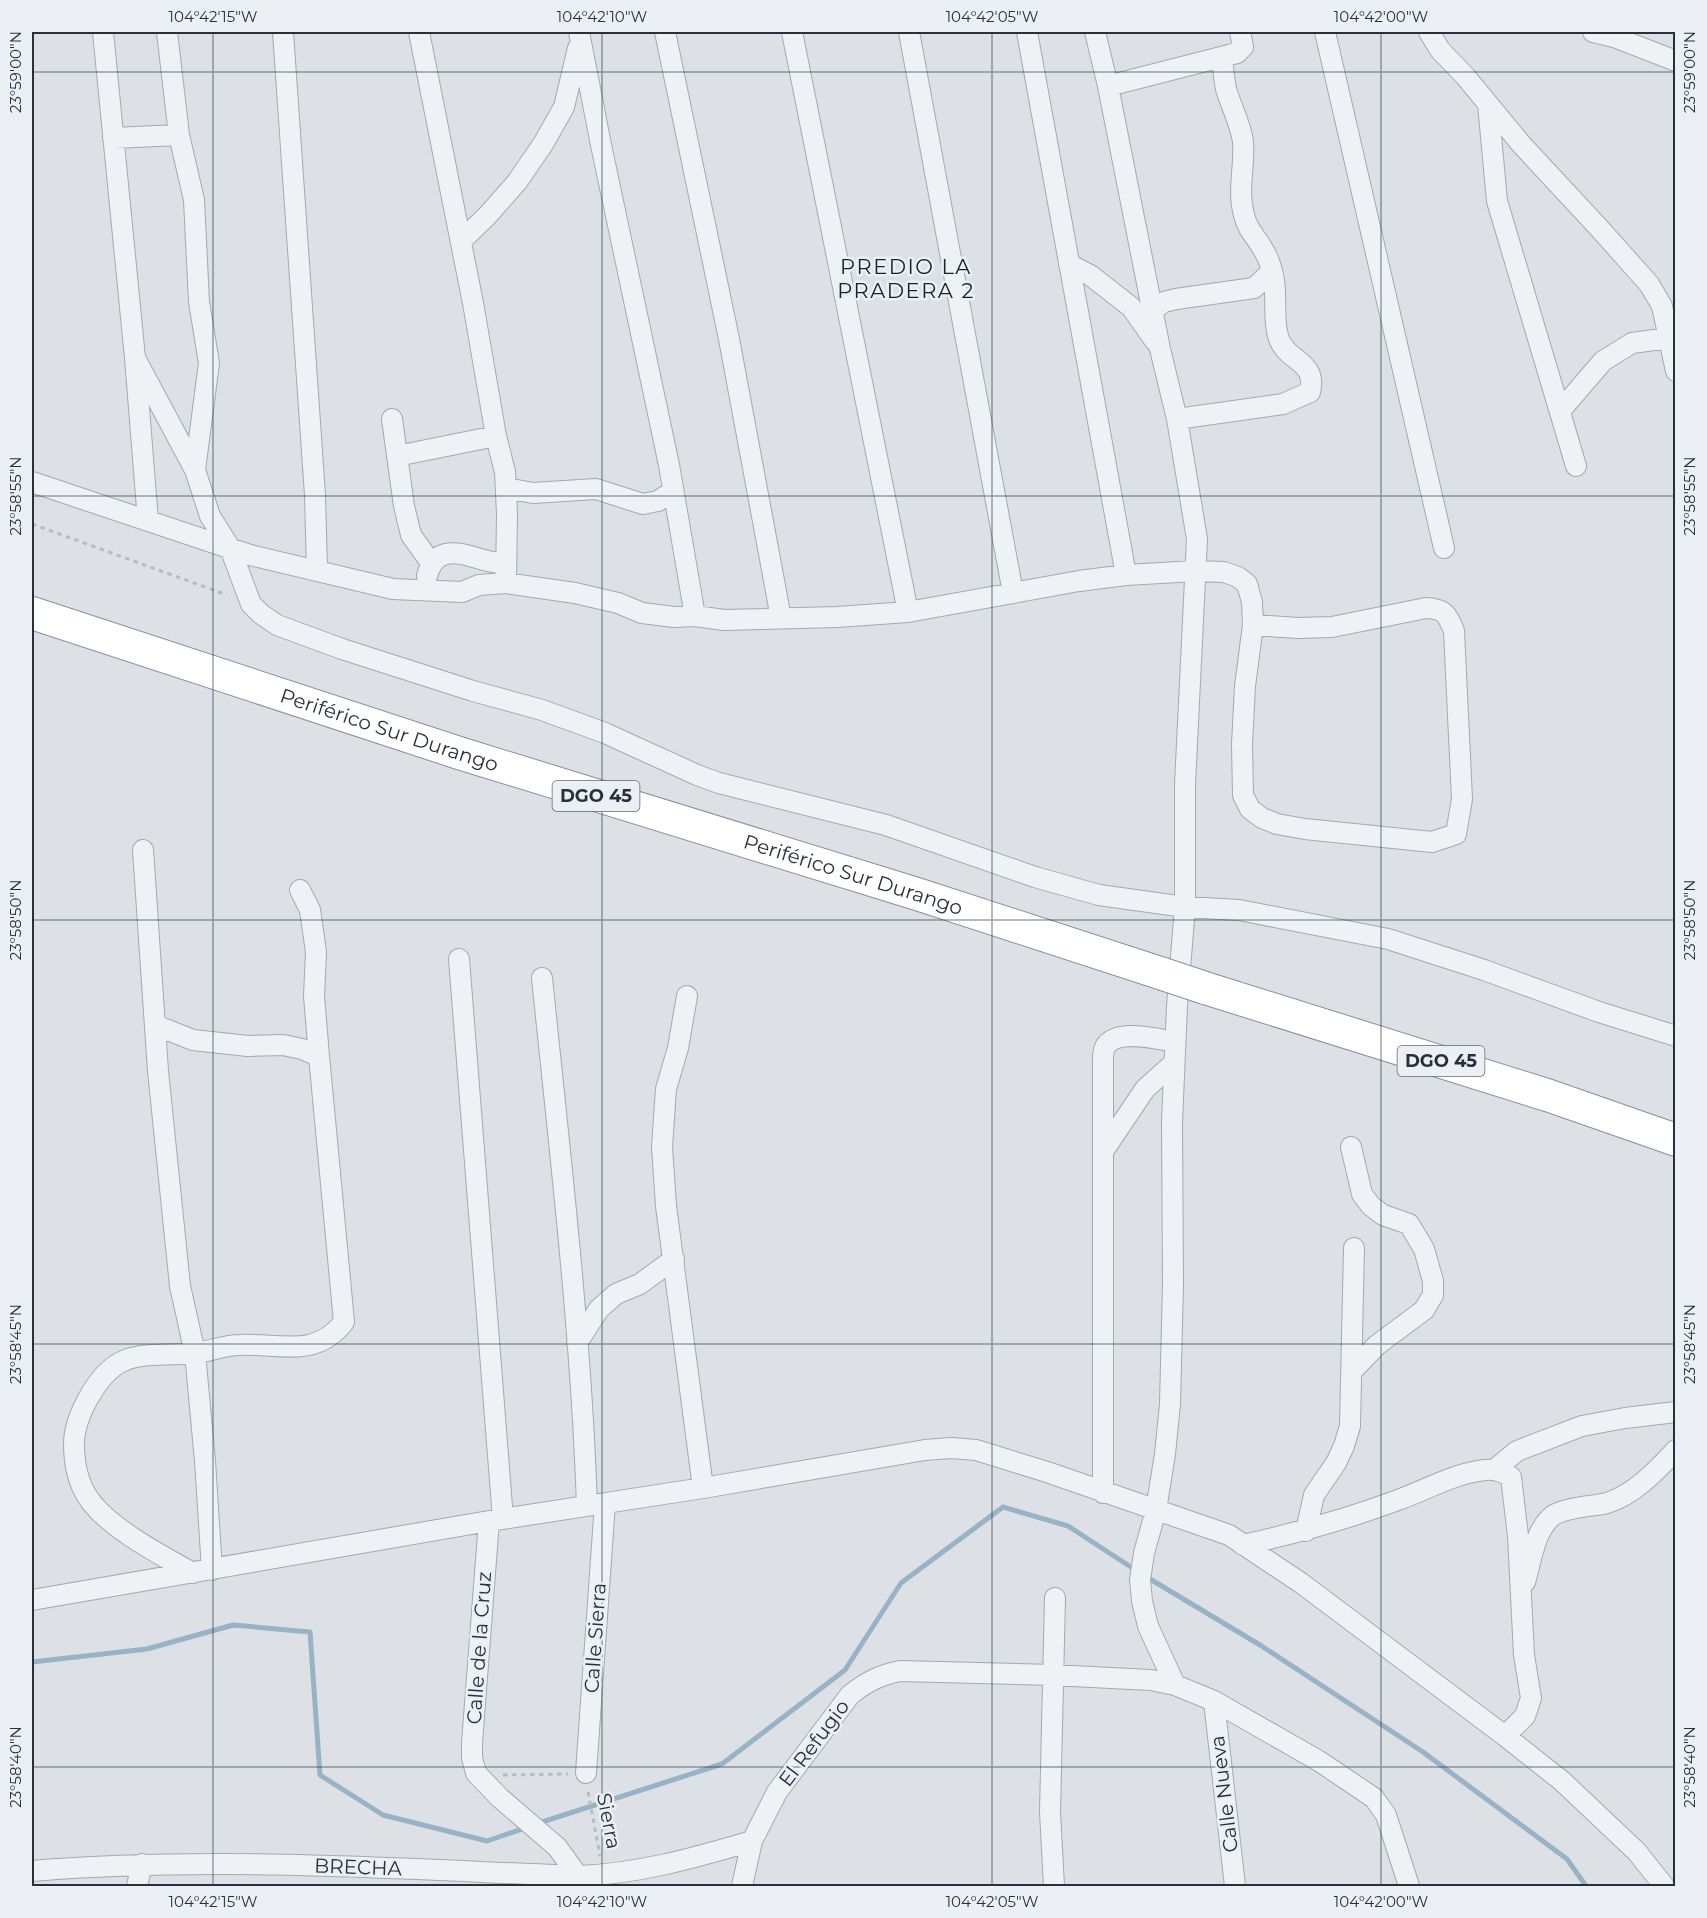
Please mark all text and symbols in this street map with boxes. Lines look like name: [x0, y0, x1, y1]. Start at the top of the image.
text: 104°42'15"W: [169, 7, 258, 26]
text: 104°42'10"W: [557, 7, 648, 26]
text: 104°42'05"W: [946, 7, 1039, 26]
text: 104°42'00"W: [1334, 7, 1428, 26]
text: 23°59'00"N: [6, 31, 25, 113]
text: 23°59'00"N: [1680, 31, 1699, 113]
district label: PREDIO LA PRADERA 2: [837, 254, 975, 303]
text: 23°58'55"N: [6, 456, 25, 536]
text: 23°58'55"N: [1680, 456, 1699, 536]
street label: Periférico Sur Durango: [277, 683, 501, 776]
road number: DGO 45: [552, 781, 640, 811]
street label: Periférico Sur Durango: [741, 829, 966, 920]
text: 23°58'50"N: [6, 880, 25, 960]
text: 23°58'50"N: [1680, 880, 1699, 960]
road number: DGO 45: [1398, 1046, 1484, 1076]
text: 23°58'45"N: [6, 1304, 25, 1384]
text: 23°58'45"N: [1680, 1304, 1699, 1384]
street label: Calle de la Cruz: [462, 1571, 496, 1725]
street label: Calle Sierra: [579, 1582, 611, 1694]
street label: El Refugio: [774, 1695, 854, 1791]
text: 23°58'40"N: [6, 1726, 25, 1808]
text: 23°58'40"N: [1680, 1726, 1699, 1808]
street label: Calle Nueva: [1205, 1734, 1243, 1854]
street label: Sierra: [592, 1791, 626, 1851]
street label: BRECHA: [314, 1853, 403, 1881]
text: 104°42'15"W: [169, 1892, 258, 1911]
text: 104°42'10"W: [557, 1892, 648, 1911]
text: 104°42'05"W: [946, 1892, 1039, 1911]
text: 104°42'00"W: [1334, 1892, 1428, 1911]

